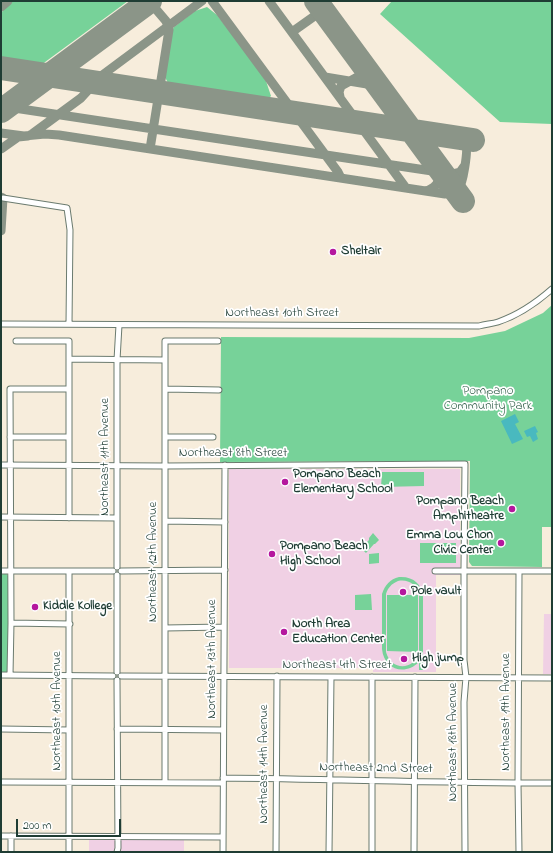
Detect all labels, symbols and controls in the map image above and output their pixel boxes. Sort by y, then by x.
place label: Sheltair [341,244,381,260]
marker: Sheltair [328,247,338,257]
street label: Northeast 10th Street [225,306,339,322]
park label: Pompano Community Park [444,384,532,415]
street label: Northeast 11th Avenue [98,398,114,516]
street label: Northeast 8th Street [179,446,287,462]
place label: Pompano Beach Elementary School [293,467,393,498]
marker: Pompano Beach Elementary School [280,477,290,487]
place label: Pompano Beach Amphitheatre [416,494,504,525]
street label: Northeast 12th Avenue [146,502,162,622]
marker: Pompano Beach Amphitheatre [507,504,517,514]
place label: Emma Lou Chon Civic Center [406,528,493,559]
marker: Emma Lou Chon Civic Center [496,538,506,548]
place label: Pompano Beach High School [280,539,368,570]
marker: Pompano Beach High School [267,549,277,559]
place label: Pole vault [411,584,461,600]
marker: Pole vault [398,587,408,597]
place label: Kiddle Kollege [43,599,112,615]
street label: Northeast 13th Avenue [205,599,221,719]
marker: Kiddle Kollege [30,602,40,612]
place label: North Area Education Center [292,617,384,648]
marker: North Area Education Center [279,627,289,637]
street label: Northeast 10th Avenue [50,651,66,771]
place label: High jump [412,651,464,667]
street label: Northeast 19th Avenue [499,653,515,771]
marker: High jump [399,654,409,664]
street label: Northeast 4th Street [282,658,392,674]
street label: Northeast 18th Avenue [446,683,462,801]
street label: Northeast 14th Avenue [257,704,273,824]
street label: Northeast 2nd Street [319,760,433,778]
scale bar [18,811,123,837]
text: 200 m [23,817,52,835]

